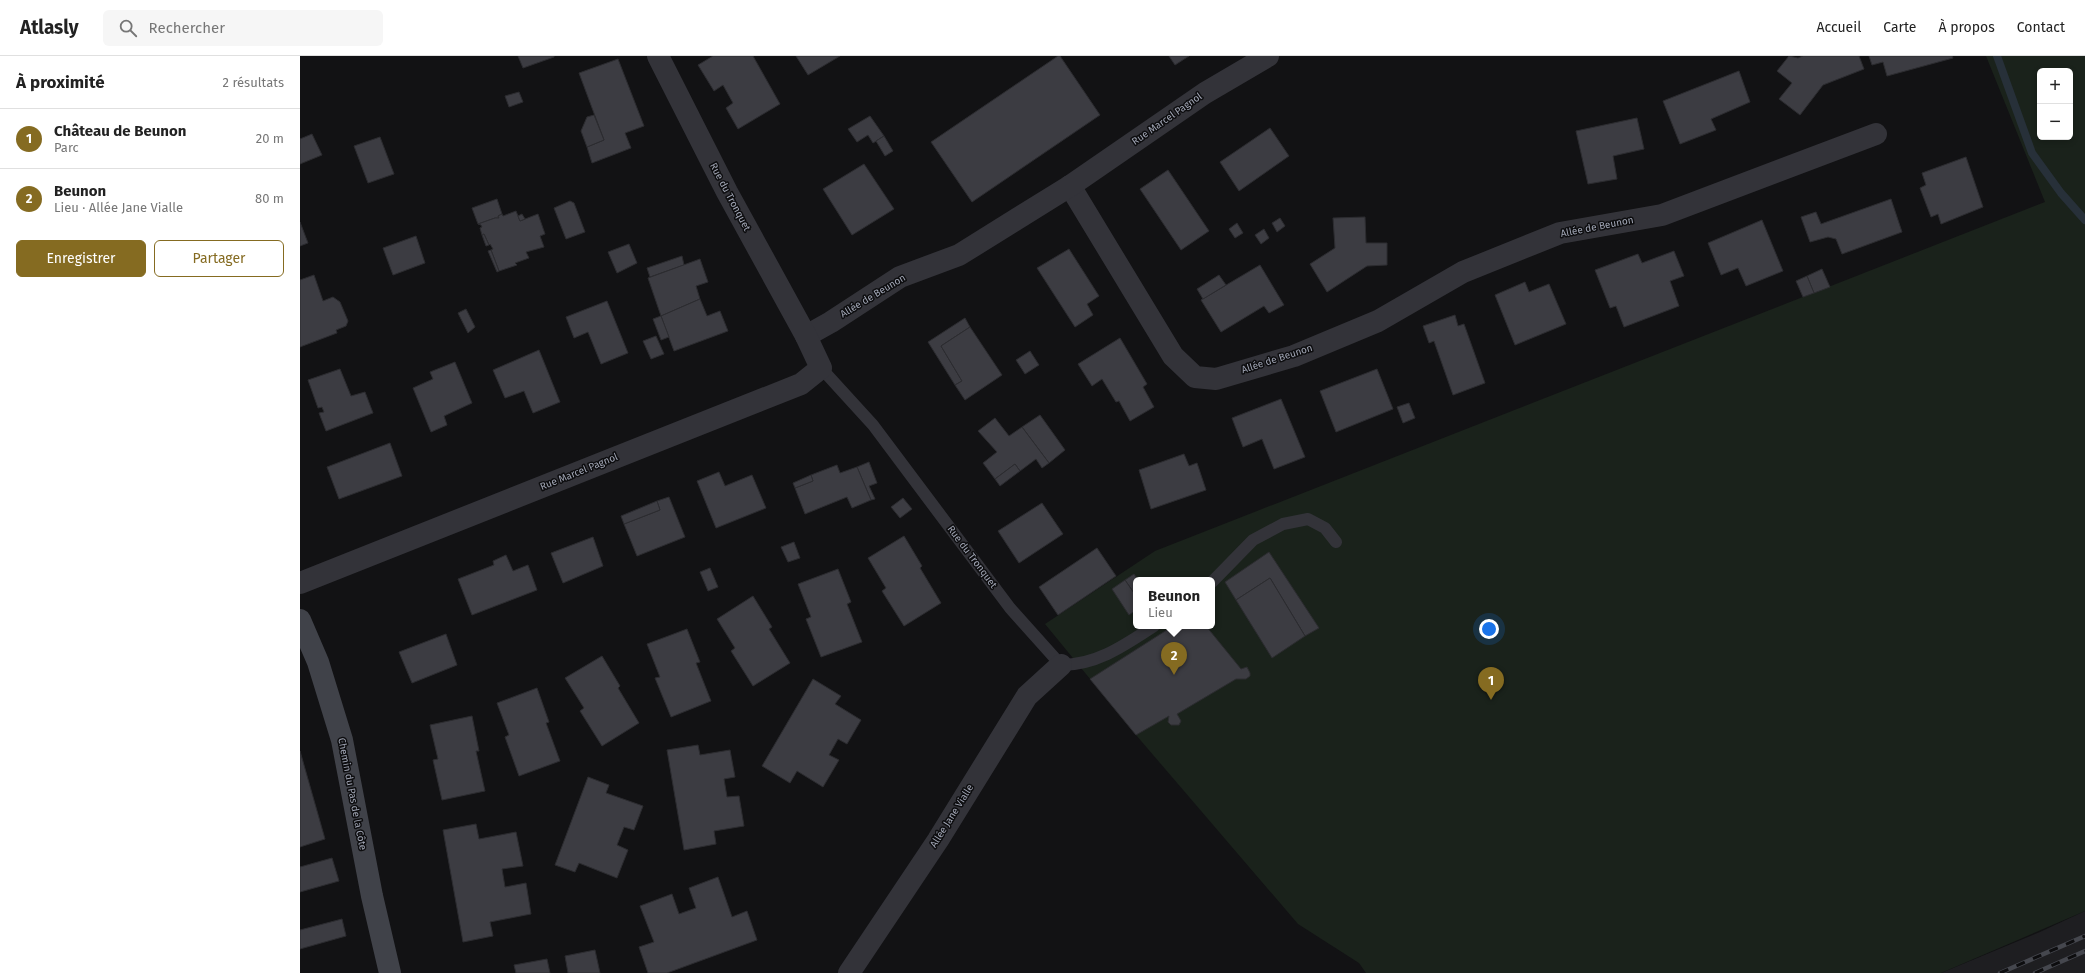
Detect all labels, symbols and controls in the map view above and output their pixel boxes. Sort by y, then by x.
search box [103,10,383,46]
text: Atlasly [20,16,79,39]
icon: search [117,17,139,39]
text: Rechercher [149,19,225,37]
text: Accueil [1816,19,1861,36]
text: Carte [1883,19,1916,36]
text: À propos [1938,19,1995,36]
text: Contact [2017,19,2065,36]
map controls [2037,68,2073,140]
button: + [2037,68,2073,104]
text: À proximité [16,72,105,93]
text: 2 résultats [223,75,284,90]
street label: Rue Marcel Pagnol [1130,90,1204,148]
button: − [2037,104,2073,140]
text: Château de Beunon [54,122,186,140]
text: 1 [26,131,32,146]
text: 20 m [256,131,284,146]
text: Parc [54,140,79,155]
street label: Rue du Tronquet [707,161,753,233]
text: Beunon [54,182,106,200]
text: 2 [26,191,32,206]
text: 80 m [255,191,284,206]
text: Lieu · Allée Jane Vialle [54,200,183,215]
street label: Allée de Beunon [1559,214,1635,240]
button: Enregistrer [16,240,146,277]
button: Partager [154,240,284,277]
street label: Allée de Beunon [838,272,908,320]
street label: Allée de Beunon [1240,342,1314,376]
street label: Rue Marcel Pagnol [538,451,620,493]
street label: Rue du Tronquet [945,523,1000,591]
popup [1133,577,1215,629]
text: Beunon [1148,587,1200,605]
text: Lieu [1148,605,1173,620]
your location [1479,619,1499,639]
pin: 2 [1161,642,1187,675]
pin: 1 [1478,667,1504,700]
street label: Chemin du Pas de la Côte [335,737,369,851]
street label: Allée Jane Vialle [928,782,976,850]

